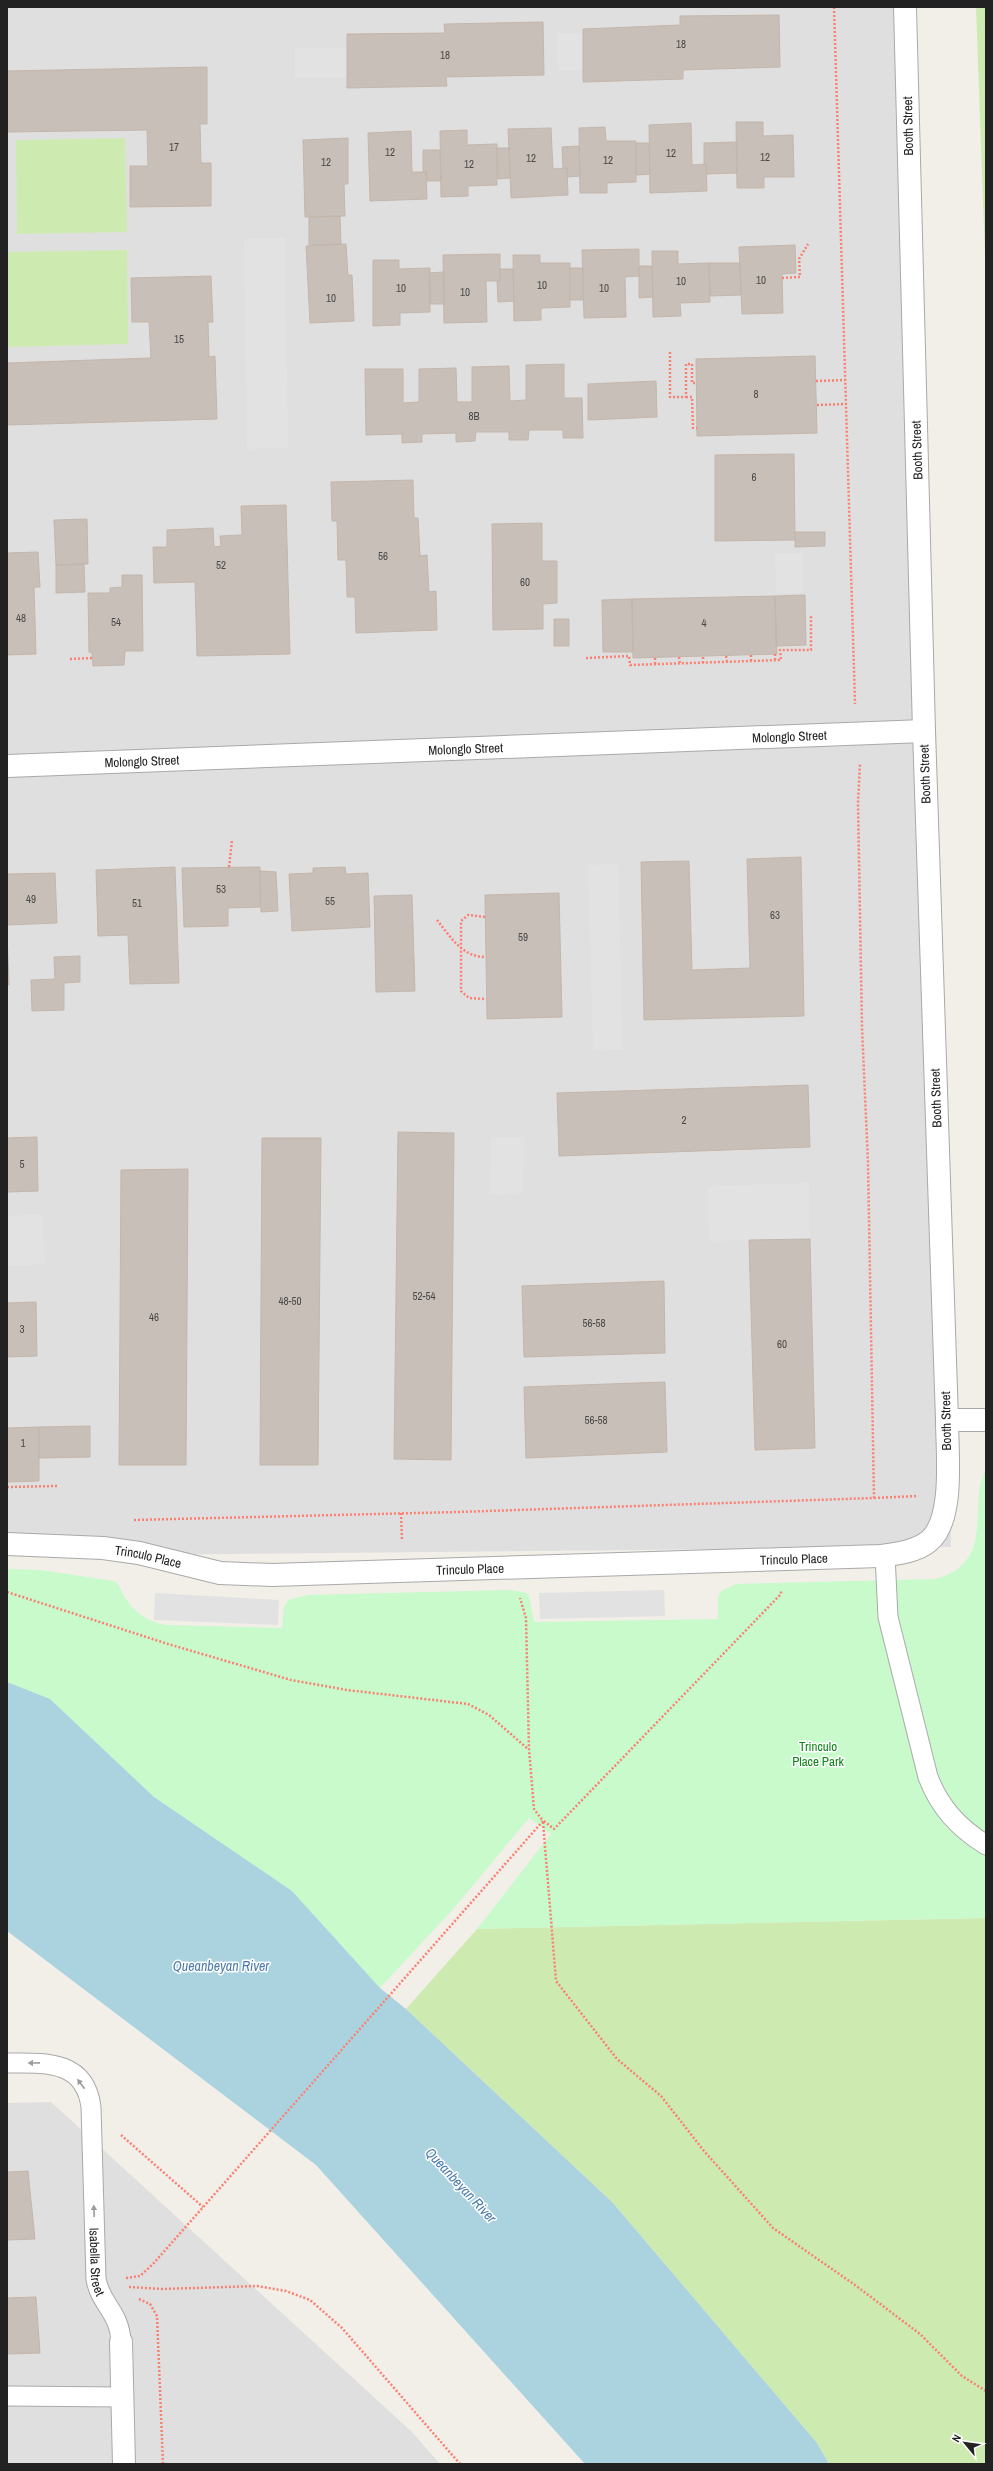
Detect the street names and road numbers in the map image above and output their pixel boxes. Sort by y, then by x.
street label: Booth Street [899,96,917,156]
street label: Booth Street [907,420,927,480]
street label: Molonglo Street [752,726,827,746]
street label: Molonglo Street [428,739,503,758]
street label: Booth Street [915,744,935,804]
street label: Molonglo Street [104,751,180,771]
street label: Booth Street [926,1068,946,1128]
street label: Booth Street [937,1391,955,1451]
street label: Trinculo Place [114,1541,183,1572]
street label: Trinculo Place [760,1549,828,1568]
street label: Trinculo Place [436,1559,504,1578]
street label: Isabella Street [86,2227,109,2299]

